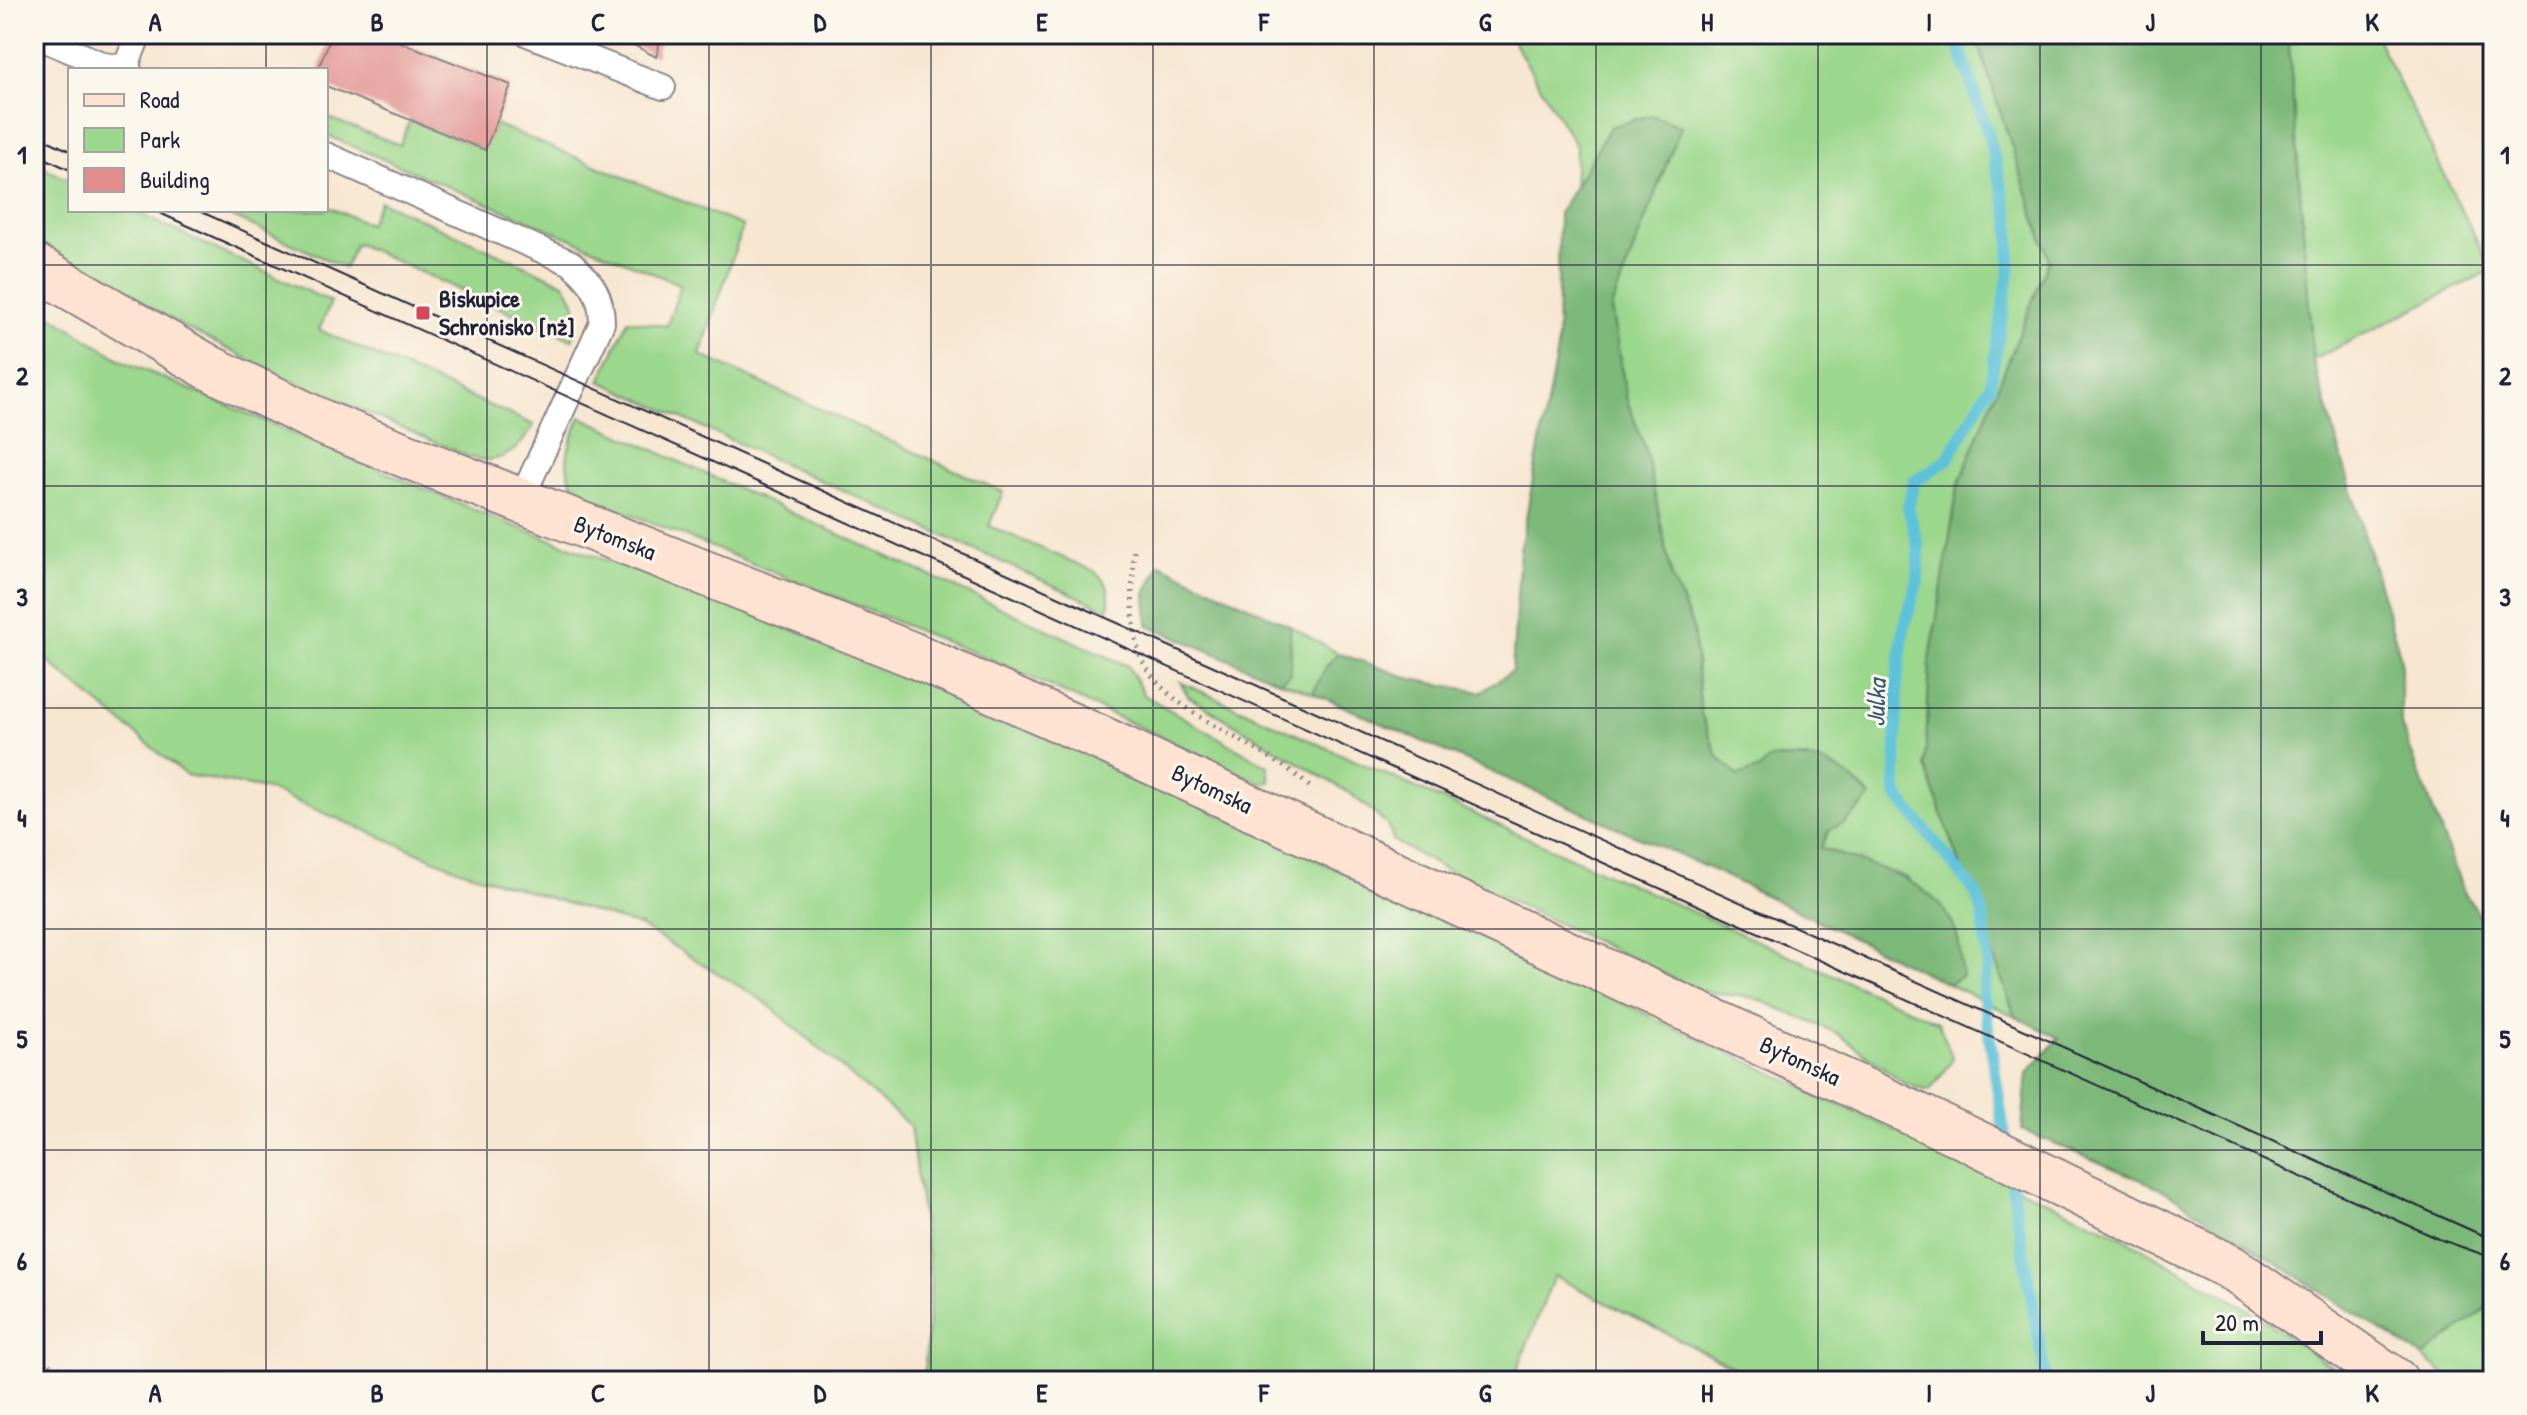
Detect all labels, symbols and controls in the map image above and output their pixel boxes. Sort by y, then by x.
text: A [149,4,162,39]
text: B [370,4,384,39]
text: C [591,4,605,39]
text: D [814,4,827,39]
text: E [1036,4,1048,39]
text: F [1258,4,1270,39]
text: G [1479,4,1492,39]
text: H [1701,4,1713,39]
text: I [1926,4,1932,39]
text: J [2145,4,2155,39]
text: K [2365,4,2379,39]
legend [68,68,328,212]
text: Road [140,83,179,115]
text: Park [140,123,180,155]
text: 1 [17,137,27,172]
text: 1 [2500,137,2510,172]
text: Building [140,163,210,195]
place label: Biskupice Schronisko [nż] [439,282,574,342]
marker: Biskupice Schronisko [nż] [414,304,432,322]
text: 2 [16,358,29,393]
text: 2 [2499,358,2512,393]
street label: Bytomska [570,507,661,567]
text: 3 [16,579,28,614]
text: 3 [2499,579,2511,614]
water label: Julka [1857,676,1894,728]
street label: Bytomska [1167,756,1258,821]
text: 4 [17,800,27,835]
text: 4 [2500,800,2510,835]
text: 5 [17,1021,28,1056]
text: 5 [2500,1021,2511,1056]
street label: Bytomska [1755,1028,1846,1093]
text: 6 [17,1243,28,1278]
text: 6 [2500,1243,2511,1278]
scale bar [2203,1295,2321,1345]
text: 20 m [2215,1306,2259,1338]
text: A [149,1375,162,1410]
text: B [370,1375,384,1410]
text: C [591,1375,605,1410]
text: D [814,1375,827,1410]
text: E [1036,1375,1048,1410]
text: F [1258,1375,1270,1410]
text: G [1479,1375,1492,1410]
text: H [1701,1375,1713,1410]
text: I [1926,1375,1932,1410]
text: J [2145,1375,2155,1410]
text: K [2365,1375,2379,1410]

